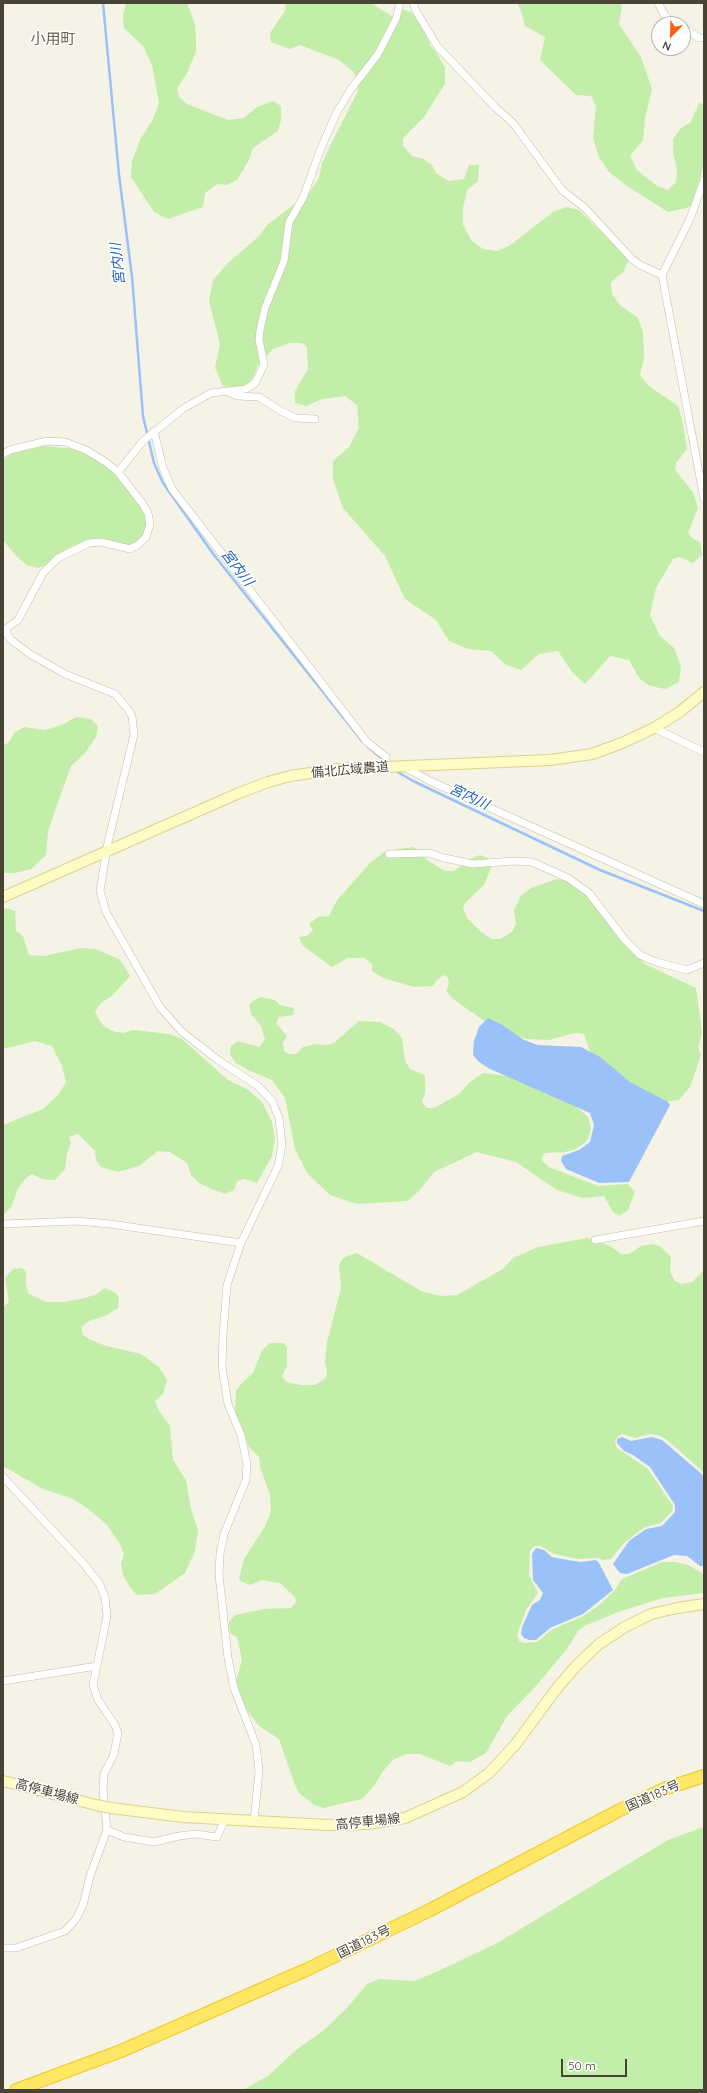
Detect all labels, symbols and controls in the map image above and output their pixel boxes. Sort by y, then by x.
north arrow [651,16,691,56]
district label: 小用町 [31,30,75,48]
text: N [660,38,673,54]
water label: 宮内川 [107,242,129,286]
water label: 宮内川 [217,546,257,590]
street label: 備北広域農道 [310,759,390,781]
water label: 宮内川 [446,781,492,813]
street label: 高停車場線 [14,1776,80,1808]
street label: 国道183号 [623,1777,683,1815]
street label: 高停車場線 [335,1811,401,1833]
street label: 国道183号 [335,1922,393,1962]
scale bar [563,2051,629,2077]
text: 50 m [568,2058,596,2073]

